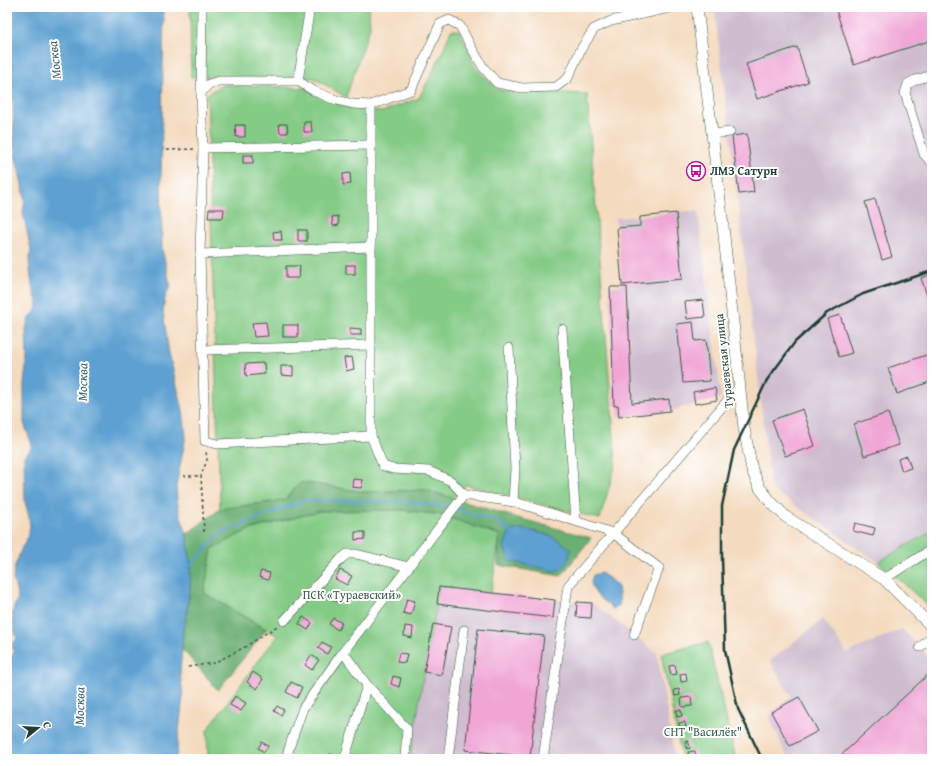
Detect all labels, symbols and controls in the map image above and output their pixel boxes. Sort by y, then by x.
water label: Москва [43,40,66,80]
bus stop icon: ЛМЗ Сатурн [685,160,707,182]
place label: ЛМЗ Сатурн [710,162,778,179]
street label: Тураевская улица [710,313,737,409]
water label: Москва [73,363,92,401]
park label: ПСК «Тураевский» [303,586,401,603]
water label: Москва [70,687,89,725]
north arrow [18,708,58,748]
text: С [39,719,56,730]
park label: СНТ "Василёк" [664,723,742,740]

